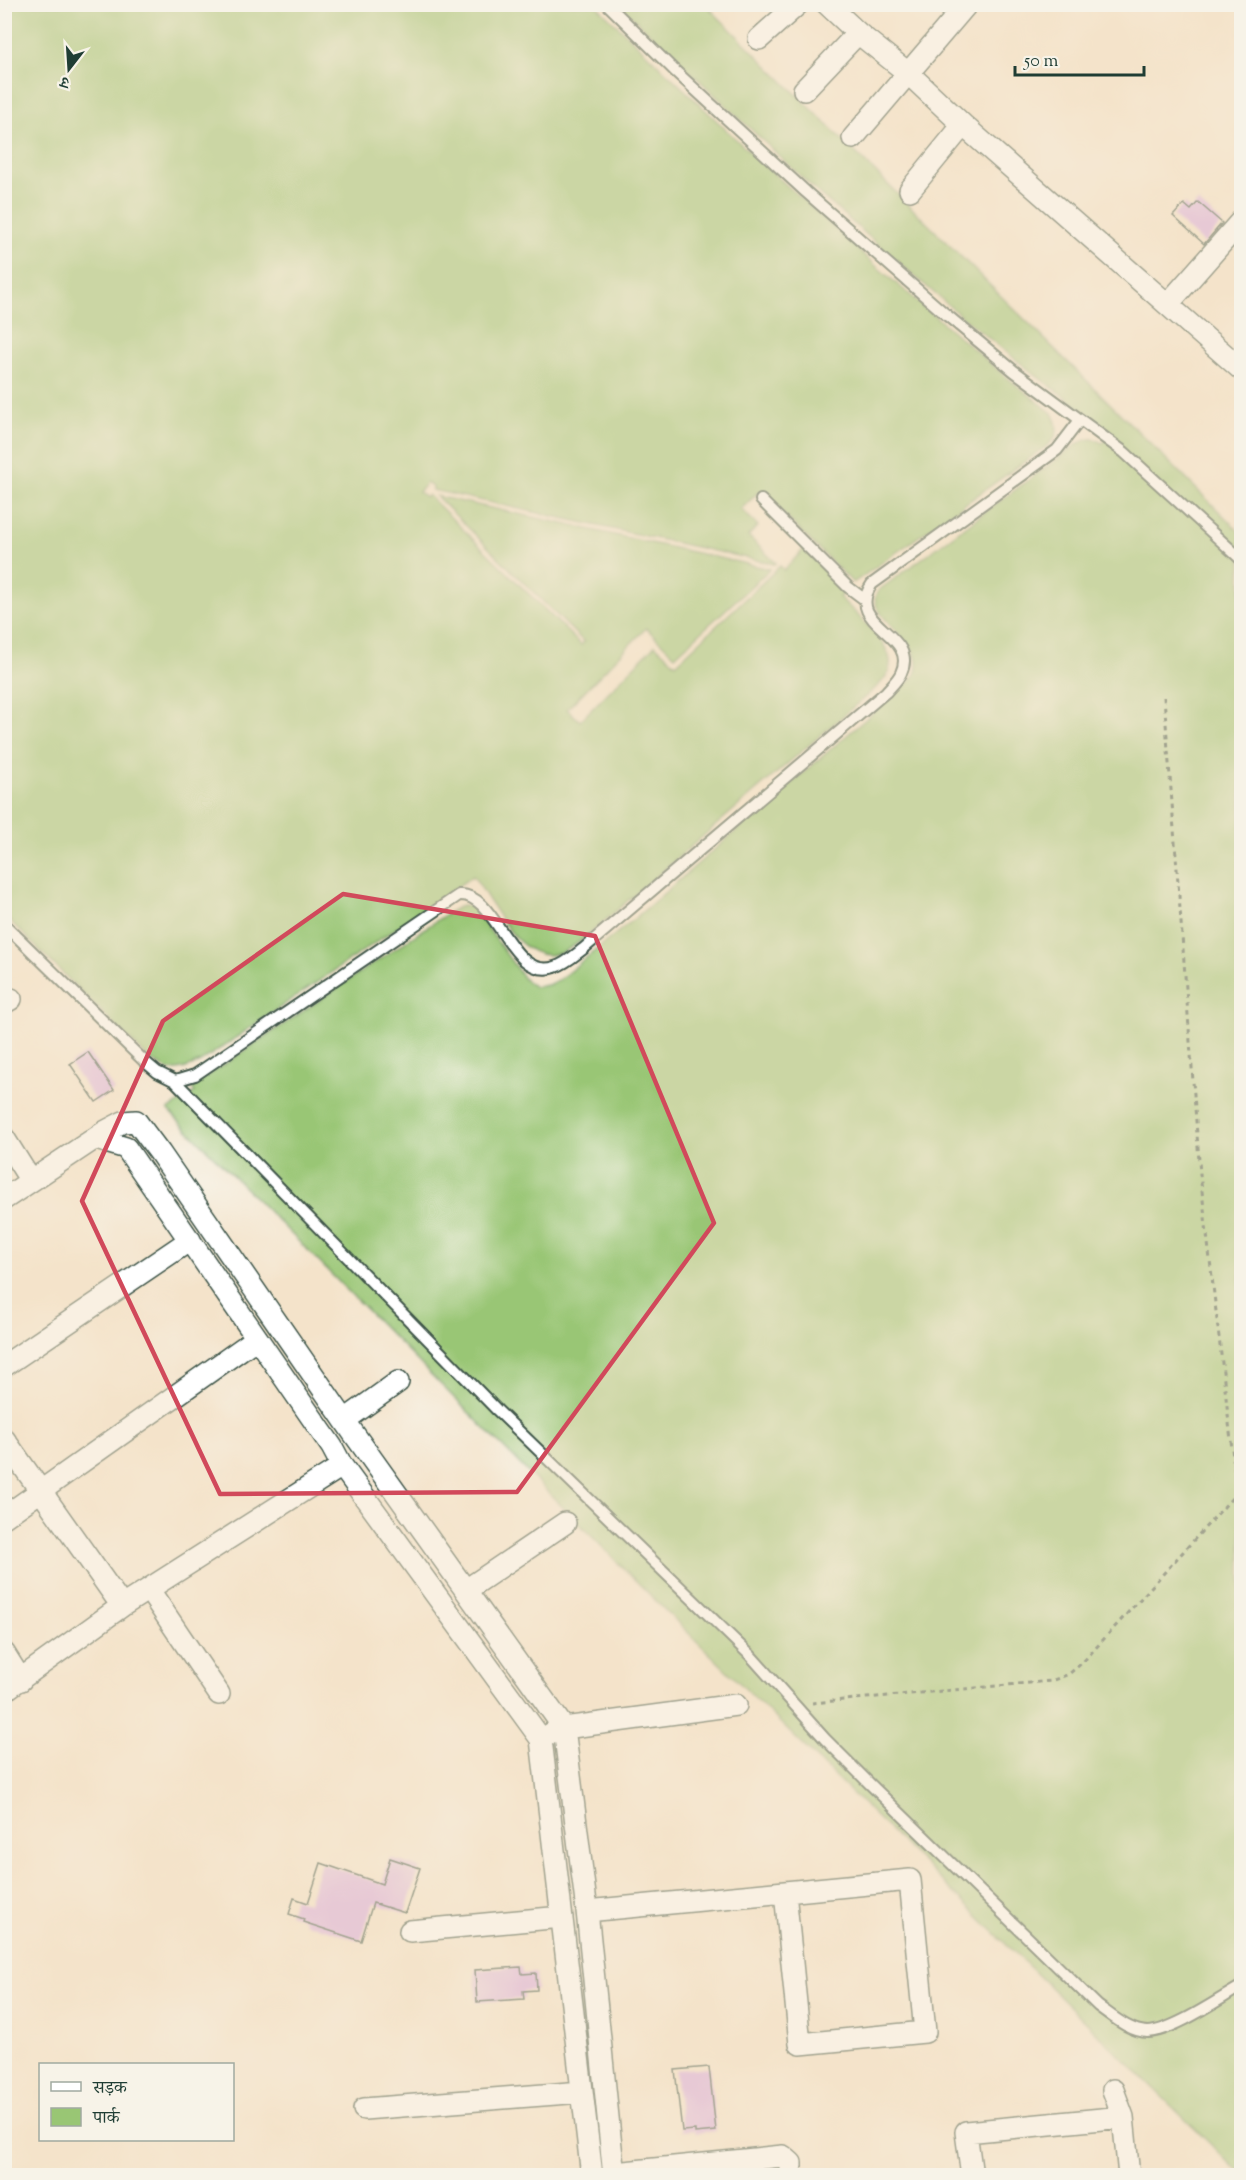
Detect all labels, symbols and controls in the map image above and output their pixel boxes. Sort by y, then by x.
north arrow [39,39,99,99]
scale bar [1015,39,1144,77]
text: 50 m [1023,49,1059,75]
text: उ [56,68,74,93]
legend [39,2063,234,2141]
text: सड़क [92,2076,128,2102]
text: पार्क [92,2106,121,2132]

